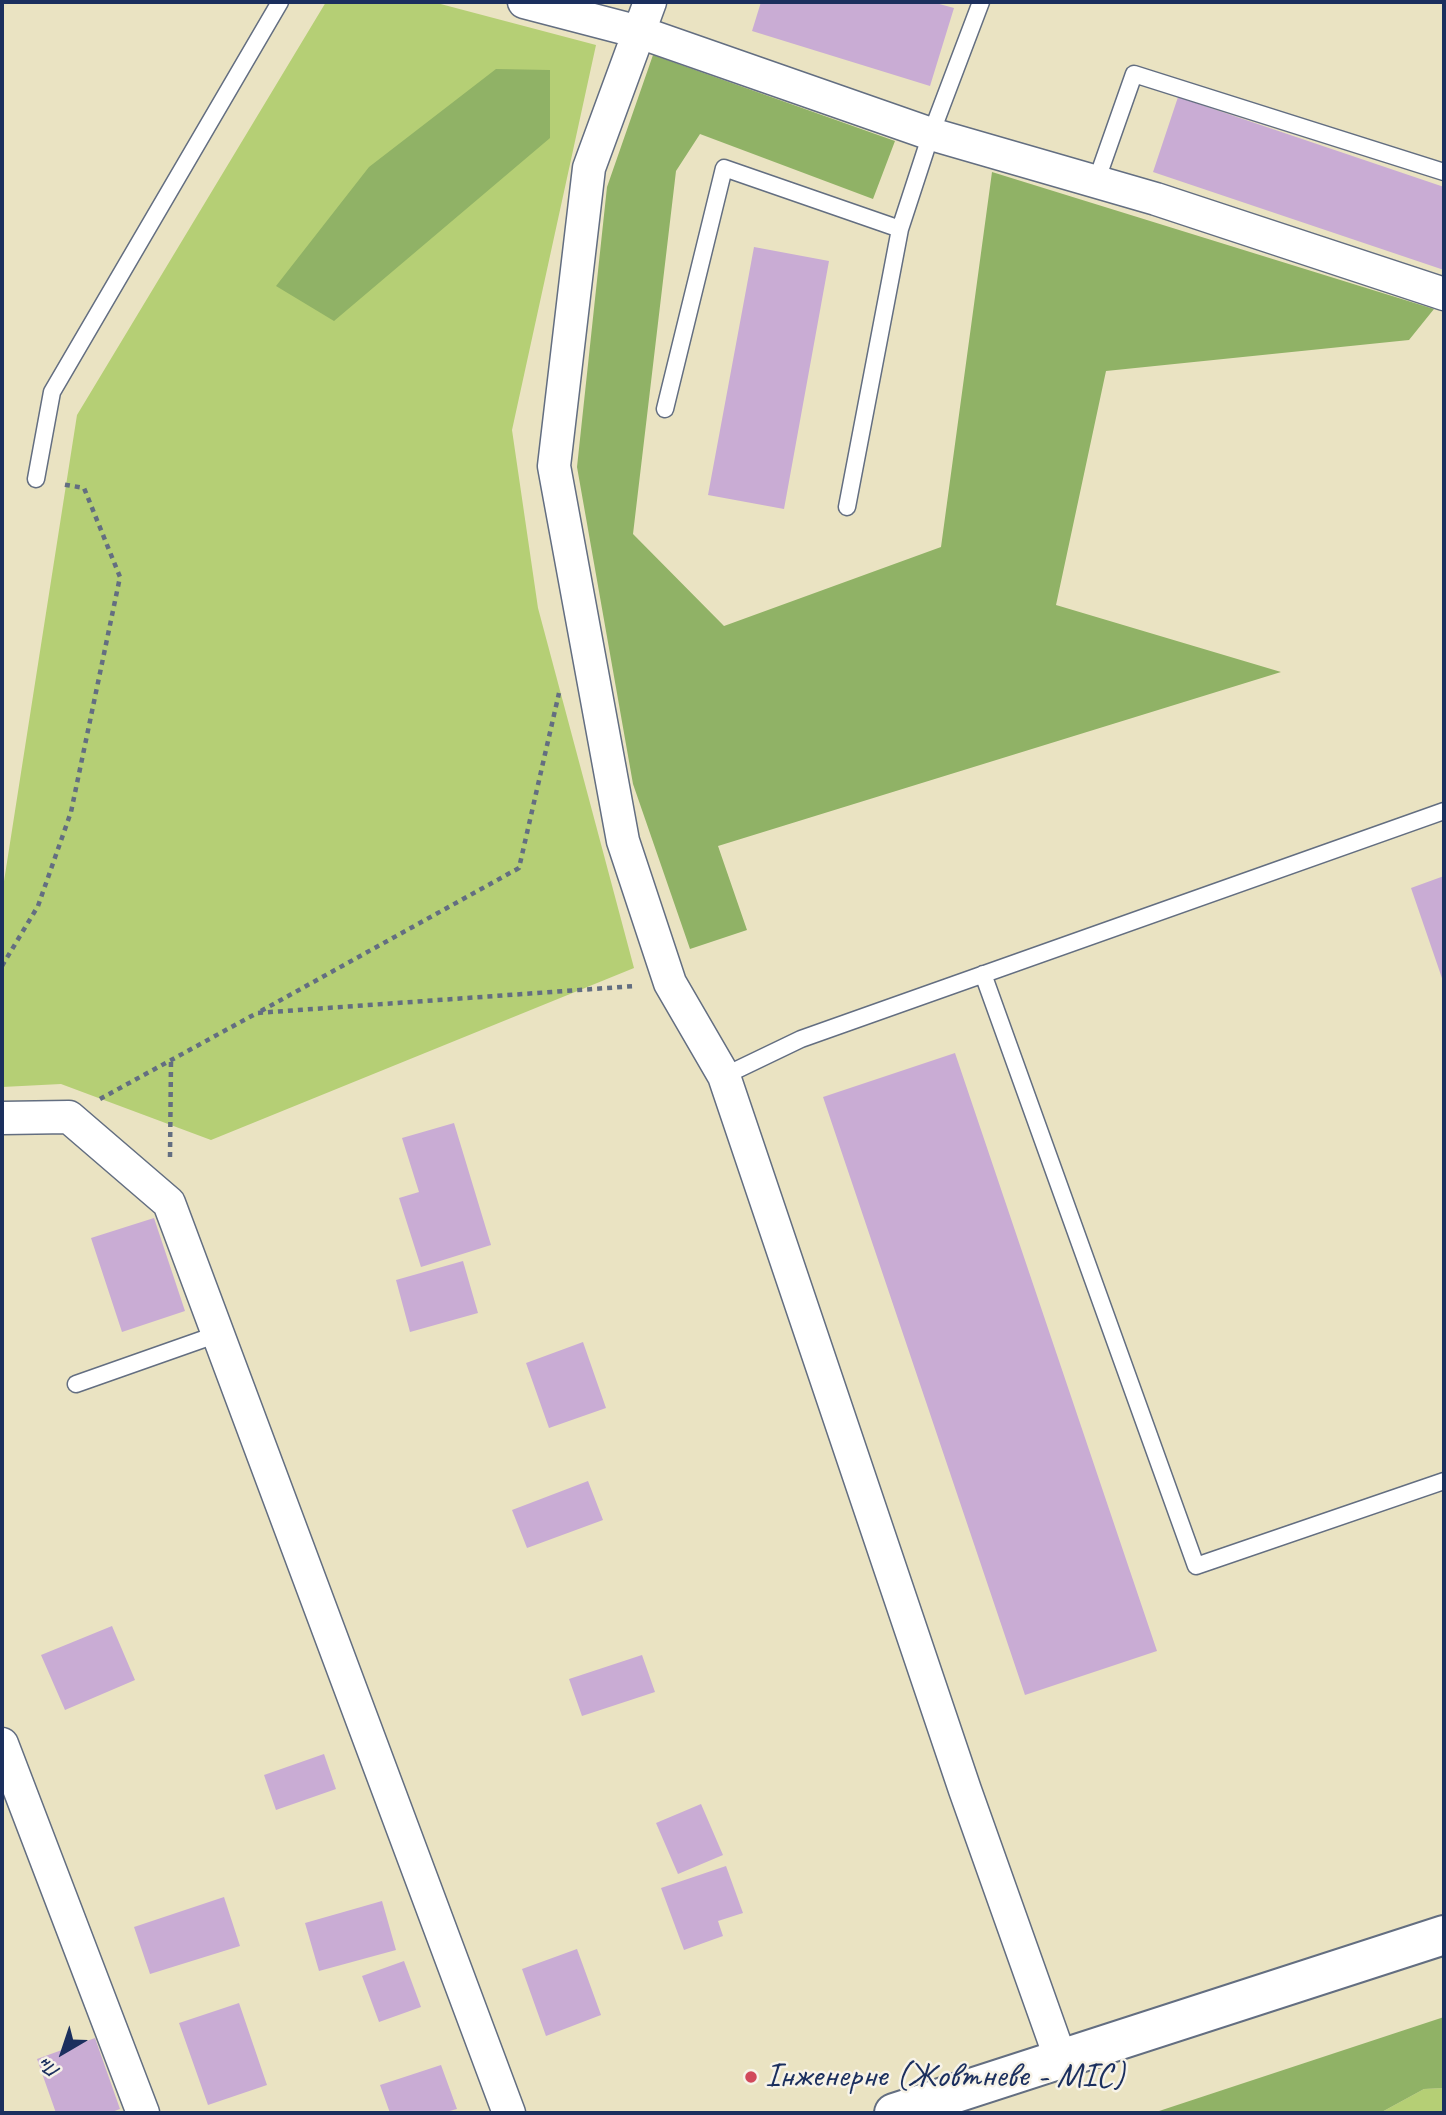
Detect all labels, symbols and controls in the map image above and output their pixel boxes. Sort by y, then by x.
north arrow [28,2017,98,2087]
text: Пн [35,2053,65,2084]
place label: Інженерне (Жовтневе - МІС) [765,2056,1124,2098]
marker: Інженерне (Жовтневе - МІС) [743,2069,759,2085]

